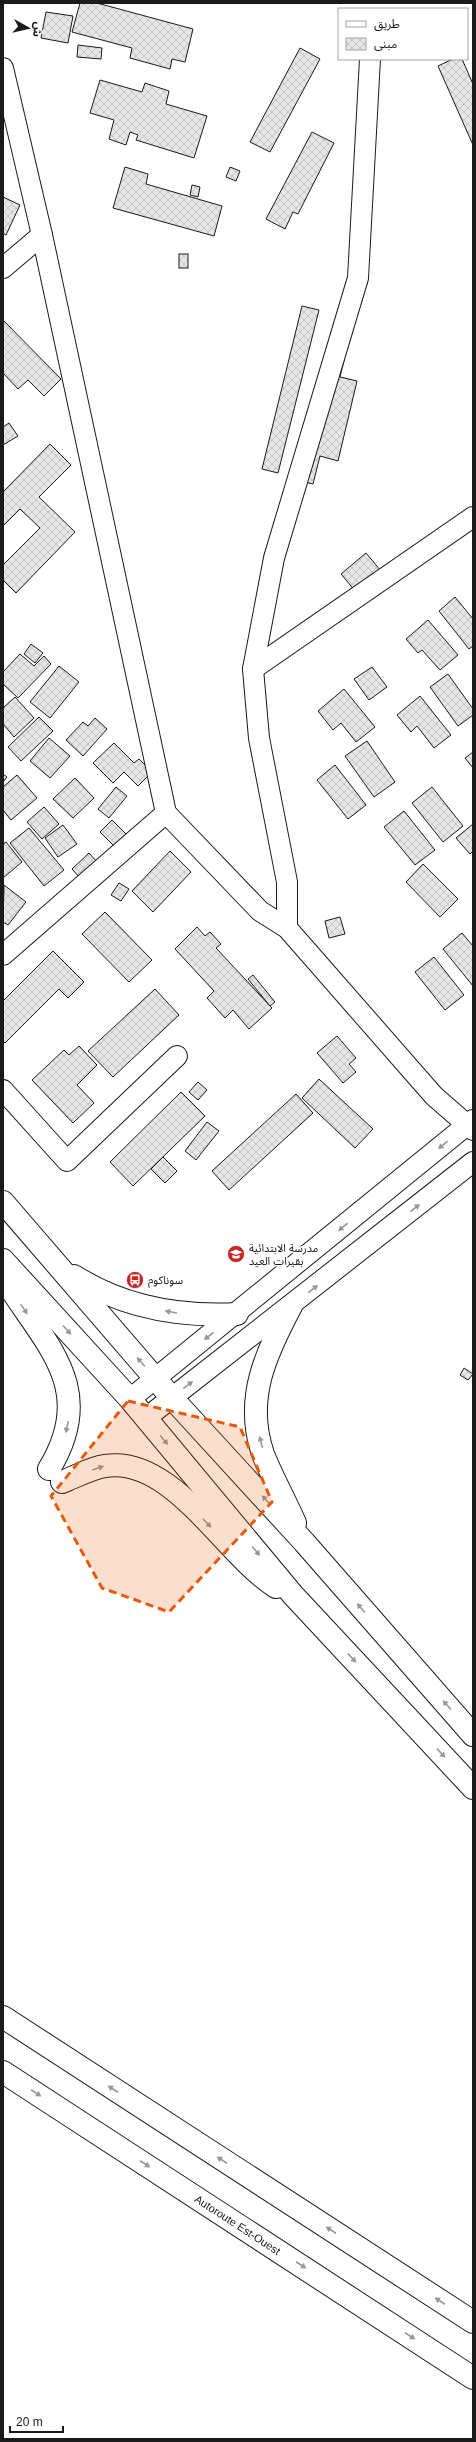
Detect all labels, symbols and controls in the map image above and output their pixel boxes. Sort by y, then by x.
north arrow [8,8,48,48]
legend [338,8,468,60]
text: طريق [374,17,400,32]
text: ش [30,21,45,38]
text: مبنى [374,37,397,51]
one-way arrow [437,1140,448,1149]
one-way arrow [409,1204,420,1212]
one-way arrow [337,1223,348,1232]
place label: مدرسة الابتدائية بقيرات العيد [249,1242,319,1268]
school or university icon: مدرسة الابتدائية بقيرات العيد [226,1244,246,1264]
bus stop icon: سوناكوم [125,1270,145,1290]
place label: سوناكوم [148,1274,183,1288]
one-way arrow [307,1284,318,1293]
one-way arrow [20,1304,28,1314]
one-way arrow [165,1309,177,1315]
one-way arrow [62,1325,72,1335]
one-way arrow [204,1332,215,1340]
one-way arrow [137,1356,146,1367]
one-way arrow [182,1381,193,1389]
one-way arrow [64,1421,70,1433]
one-way arrow [160,1435,169,1445]
one-way arrow [257,1436,263,1449]
one-way arrow [93,1465,105,1471]
one-way arrow [261,1495,270,1505]
one-way arrow [202,1518,212,1528]
one-way arrow [252,1545,261,1556]
one-way arrow [357,1602,366,1613]
one-way arrow [347,1653,357,1663]
one-way arrow [443,1701,452,1710]
one-way arrow [436,1748,445,1759]
one-way arrow [108,2085,118,2093]
one-way arrow [31,2089,41,2097]
one-way arrow [216,2156,228,2163]
one-way arrow [140,2160,150,2168]
street label: Autoroute Est-Ouest [193,2193,283,2257]
one-way arrow [325,2227,337,2234]
one-way arrow [295,2261,306,2269]
one-way arrow [435,2297,445,2305]
one-way arrow [404,2332,415,2340]
scale bar [10,2408,63,2434]
text: 20 m [16,2415,43,2429]

